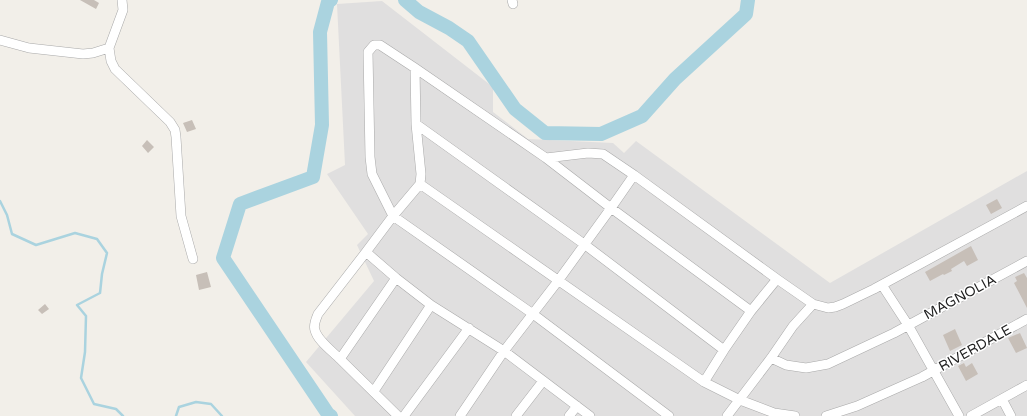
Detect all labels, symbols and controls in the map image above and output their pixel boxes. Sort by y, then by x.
street label: MAGNOLIA [921,271,999,323]
street label: RIVERDALE [936,321,1014,375]

